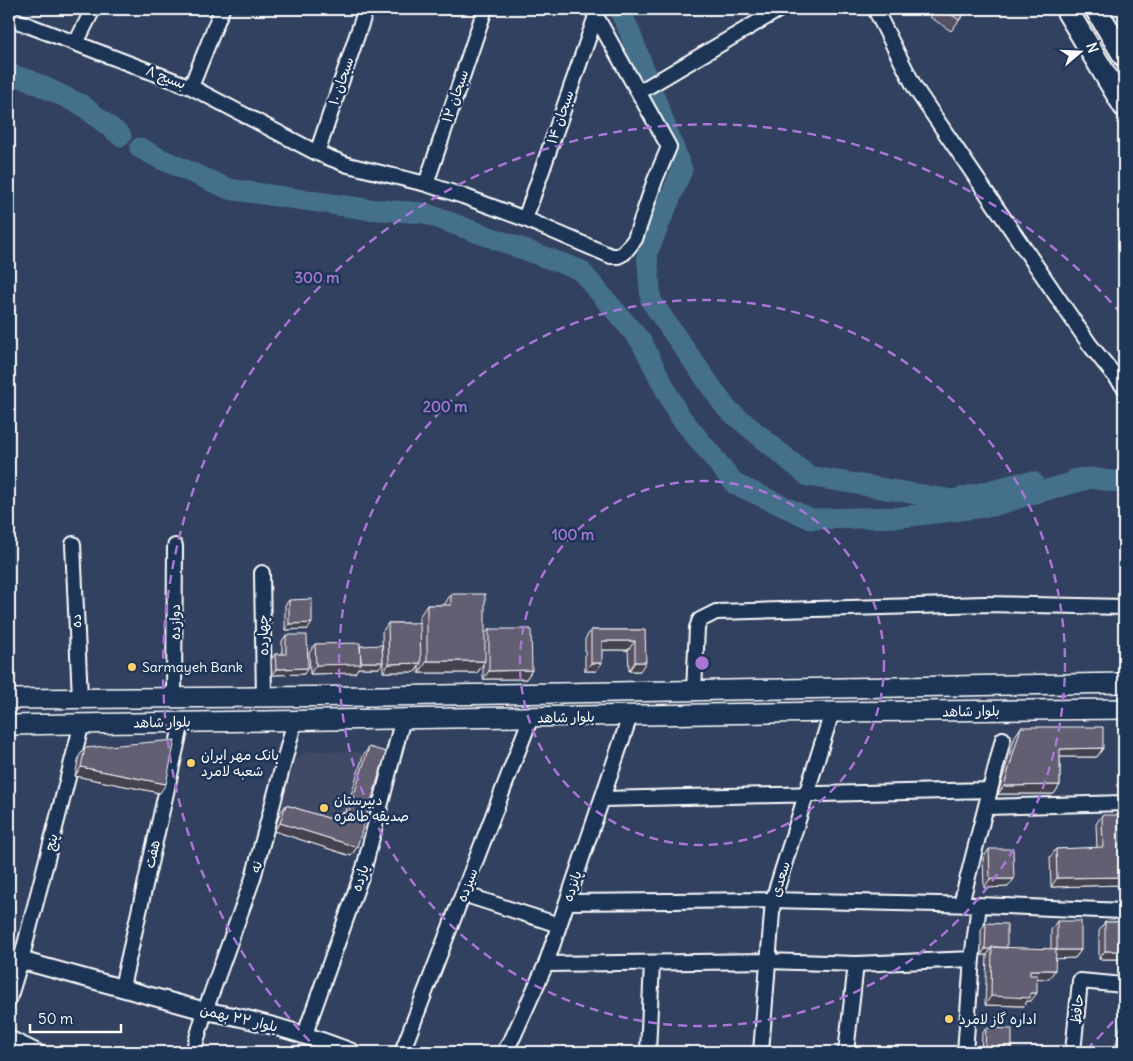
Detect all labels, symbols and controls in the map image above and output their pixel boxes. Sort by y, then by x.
north arrow [1056,28,1106,78]
text: N [1082,40,1102,55]
street label: سبحان ۱۰ [324,54,358,108]
street label: بسیج ۸ [143,61,189,94]
street label: سبحان ۱۲ [438,67,472,125]
street label: سبحان ۱۴ [542,88,578,146]
text: 300 m [295,268,340,287]
text: 200 m [423,397,467,416]
text: 100 m [552,525,594,544]
street label: دوازده [166,604,184,640]
street label: ده [67,614,85,628]
street label: چهارده [254,614,273,656]
centre of rings [693,654,711,672]
place label: Sarmayeh Bank [142,658,243,676]
marker: Sarmayeh Bank [126,661,138,673]
street label: بلوار شاهد [942,701,1000,721]
street label: بلوار شاهد [537,707,595,727]
street label: بلوار شاهد [133,712,191,732]
place label: بانک مهر ایران شعبه لامرد [201,746,279,780]
marker: بانک مهر ایران شعبه لامرد [185,757,197,769]
place label: دبیرستان صدیقه طاهره [334,791,409,825]
marker: دبیرستان صدیقه طاهره [318,802,330,814]
street label: پنج [40,832,63,853]
street label: هفت [140,838,164,870]
street label: نه [246,859,266,875]
street label: سعدی [766,859,794,899]
street label: یازده [347,862,373,894]
street label: سیزده [452,866,482,904]
street label: پانزده [558,868,587,904]
street label: حافظ [1066,993,1088,1025]
street label: بلوار ۲۲ بهمن [198,1000,280,1036]
scale bar [30,1001,121,1033]
text: 50 m [38,1009,73,1028]
place label: اداره گاز لامرد [959,1010,1036,1028]
marker: اداره گاز لامرد [943,1013,955,1025]

